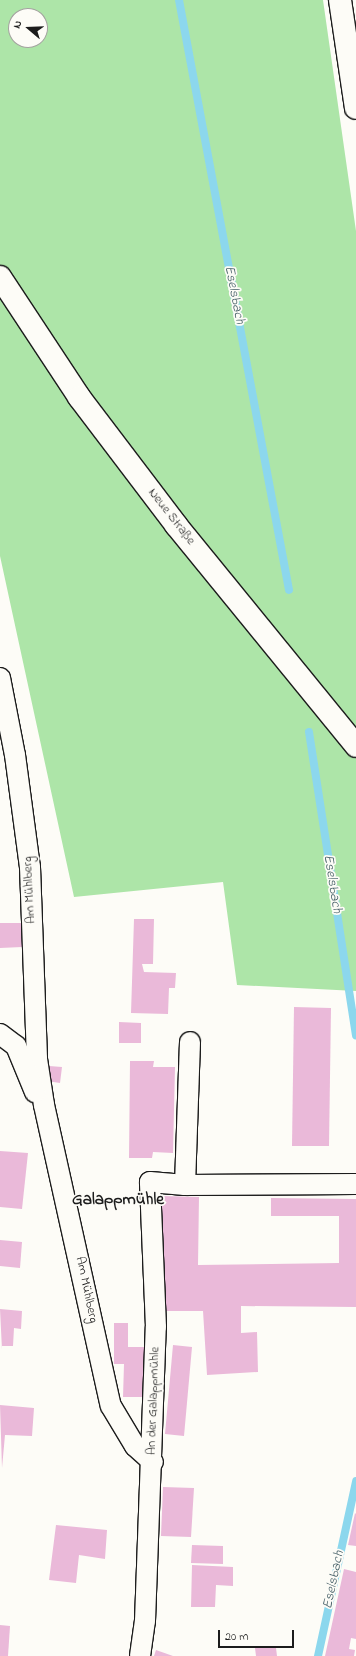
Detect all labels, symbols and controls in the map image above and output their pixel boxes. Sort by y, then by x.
north arrow [8,8,48,48]
text: N [9,18,26,31]
water label: Eselsbach [220,264,248,326]
street label: Neue Straße [144,486,198,548]
water label: Eselsbach [319,853,345,915]
street label: Am Mühlberg [20,856,40,924]
district label: Galappmühle [72,1190,164,1210]
street label: Am Mühlberg [71,1255,101,1325]
street label: An der Galappmühle [144,1347,164,1455]
water label: Eselsbach [320,1549,348,1611]
scale bar [220,1622,296,1648]
text: 20 m [225,1628,248,1646]

